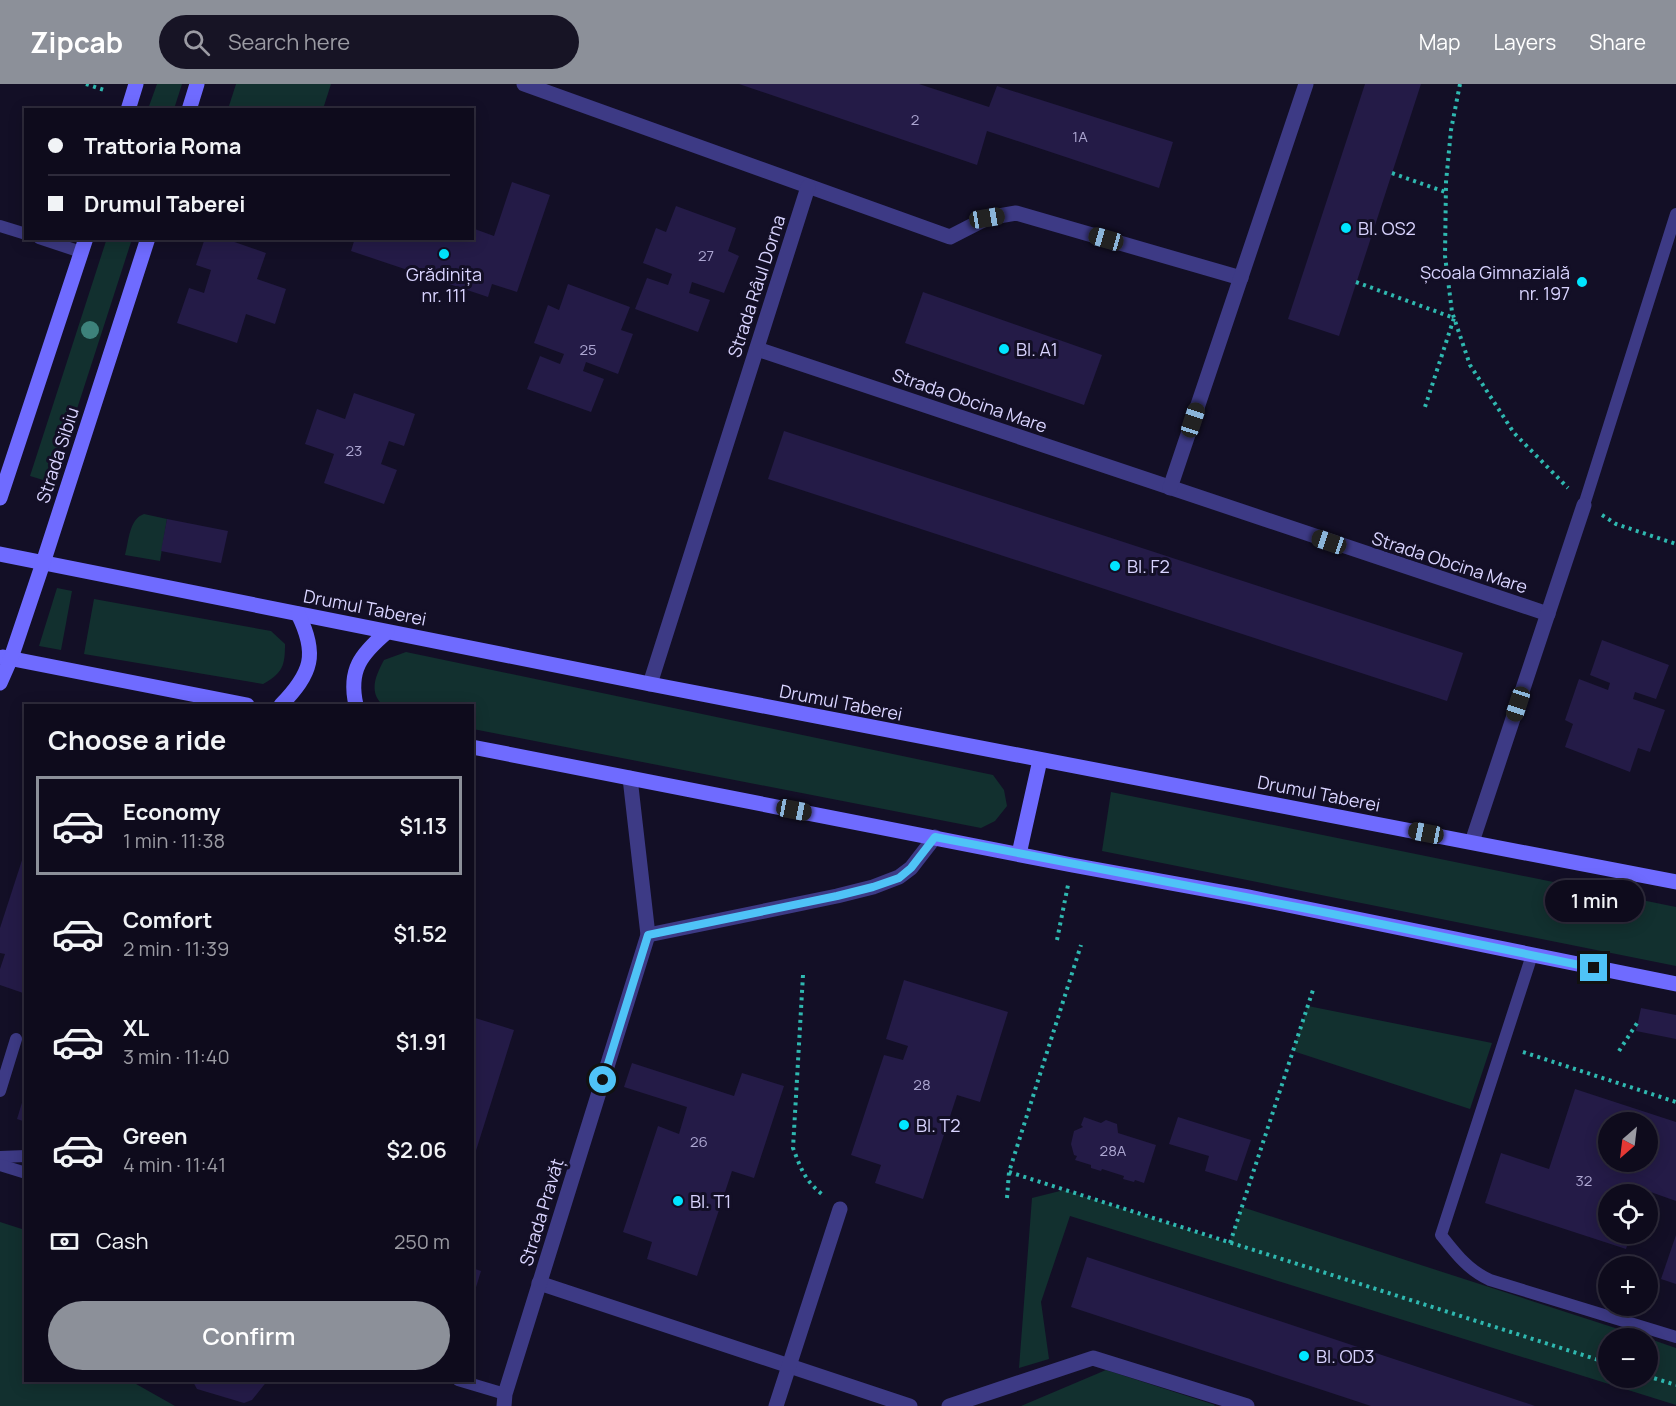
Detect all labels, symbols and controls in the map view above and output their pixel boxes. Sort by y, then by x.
search box [159,15,579,69]
text: Zipcab [30,23,123,61]
icon: search [180,26,213,59]
text: Search here [228,27,350,57]
text: Map [1419,28,1460,56]
text: Layers [1493,28,1556,56]
text: Share [1589,28,1646,56]
house number: 2 [911,109,919,130]
house number: 1A [1072,126,1088,147]
text: Trattoria Roma [84,131,241,161]
text: Drumul Taberei [84,189,245,219]
car [968,206,1006,230]
street label: Strada Râul Dorna [722,212,790,360]
place label: Bl. OS2 [1358,216,1416,240]
marker: Bl. OS2 [1339,221,1353,235]
car [1086,225,1126,253]
house number: 27 [698,245,714,266]
marker: Grădinița nr. 111 [437,247,451,261]
place label: Școala Gimnazială nr. 197 [1420,260,1570,305]
place label: Grădinița nr. 111 [406,262,482,307]
marker: Școala Gimnazială nr. 197 [1575,275,1589,289]
place label: Bl. A1 [1016,337,1058,361]
house number: 25 [579,339,597,360]
marker: Bl. A1 [997,342,1011,356]
street label: Strada Obcina Mare [889,362,1051,438]
car [1179,400,1207,440]
street label: Strada Sibiu [30,404,84,506]
house number: 23 [346,440,362,461]
street label: Strada Obcina Mare [1369,525,1531,599]
car [1309,528,1349,556]
place label: Bl. F2 [1127,554,1170,578]
marker: Bl. F2 [1108,559,1122,573]
street label: Drumul Taberei [301,583,429,631]
street label: Drumul Taberei [777,678,905,726]
car [1504,684,1532,724]
text: Choose a ride [48,721,226,758]
street label: Drumul Taberei [1255,769,1383,817]
text: Economy [123,797,221,827]
car [775,798,813,822]
icon: car [51,799,105,853]
text: $1.13 [400,811,447,841]
car [1407,821,1445,845]
text: 1 min · 11:38 [123,827,225,854]
callout: 1 min [1544,881,1644,923]
text: 1 min [1571,887,1618,914]
text: Comfort [123,905,212,935]
icon: car [51,907,105,961]
text: $1.52 [394,919,447,949]
text: 2 min · 11:39 [123,935,230,962]
route end [1580,954,1607,981]
text: XL [123,1013,149,1043]
icon: car [51,1015,105,1069]
text: $1.91 [396,1027,447,1057]
text: 3 min · 11:40 [123,1043,230,1070]
route start [589,1066,616,1093]
house number: 28 [913,1074,931,1095]
north arrow [1598,1112,1658,1172]
map controls [1598,1112,1658,1388]
place label: Bl. T2 [916,1113,960,1137]
marker: Bl. T2 [897,1118,911,1132]
text: Green [123,1121,188,1151]
icon: car [51,1123,105,1177]
house number: 26 [690,1131,708,1152]
text: $2.06 [386,1135,447,1165]
house number: 28A [1100,1140,1127,1161]
text: 4 min · 11:41 [123,1151,226,1178]
street label: Strada Pravăț [513,1155,569,1269]
house number: 32 [1576,1170,1592,1191]
button: locate [1598,1184,1658,1244]
place label: Bl. T1 [690,1189,731,1213]
marker: Bl. T1 [671,1194,685,1208]
icon: cash [48,1225,81,1258]
text: Cash [96,1226,149,1256]
text: 250 m [394,1228,450,1255]
button: + [1598,1256,1658,1316]
button: Confirm [48,1301,450,1370]
button: − [1598,1328,1658,1388]
place label: Bl. OD3 [1316,1344,1374,1368]
marker: Bl. OD3 [1297,1349,1311,1363]

